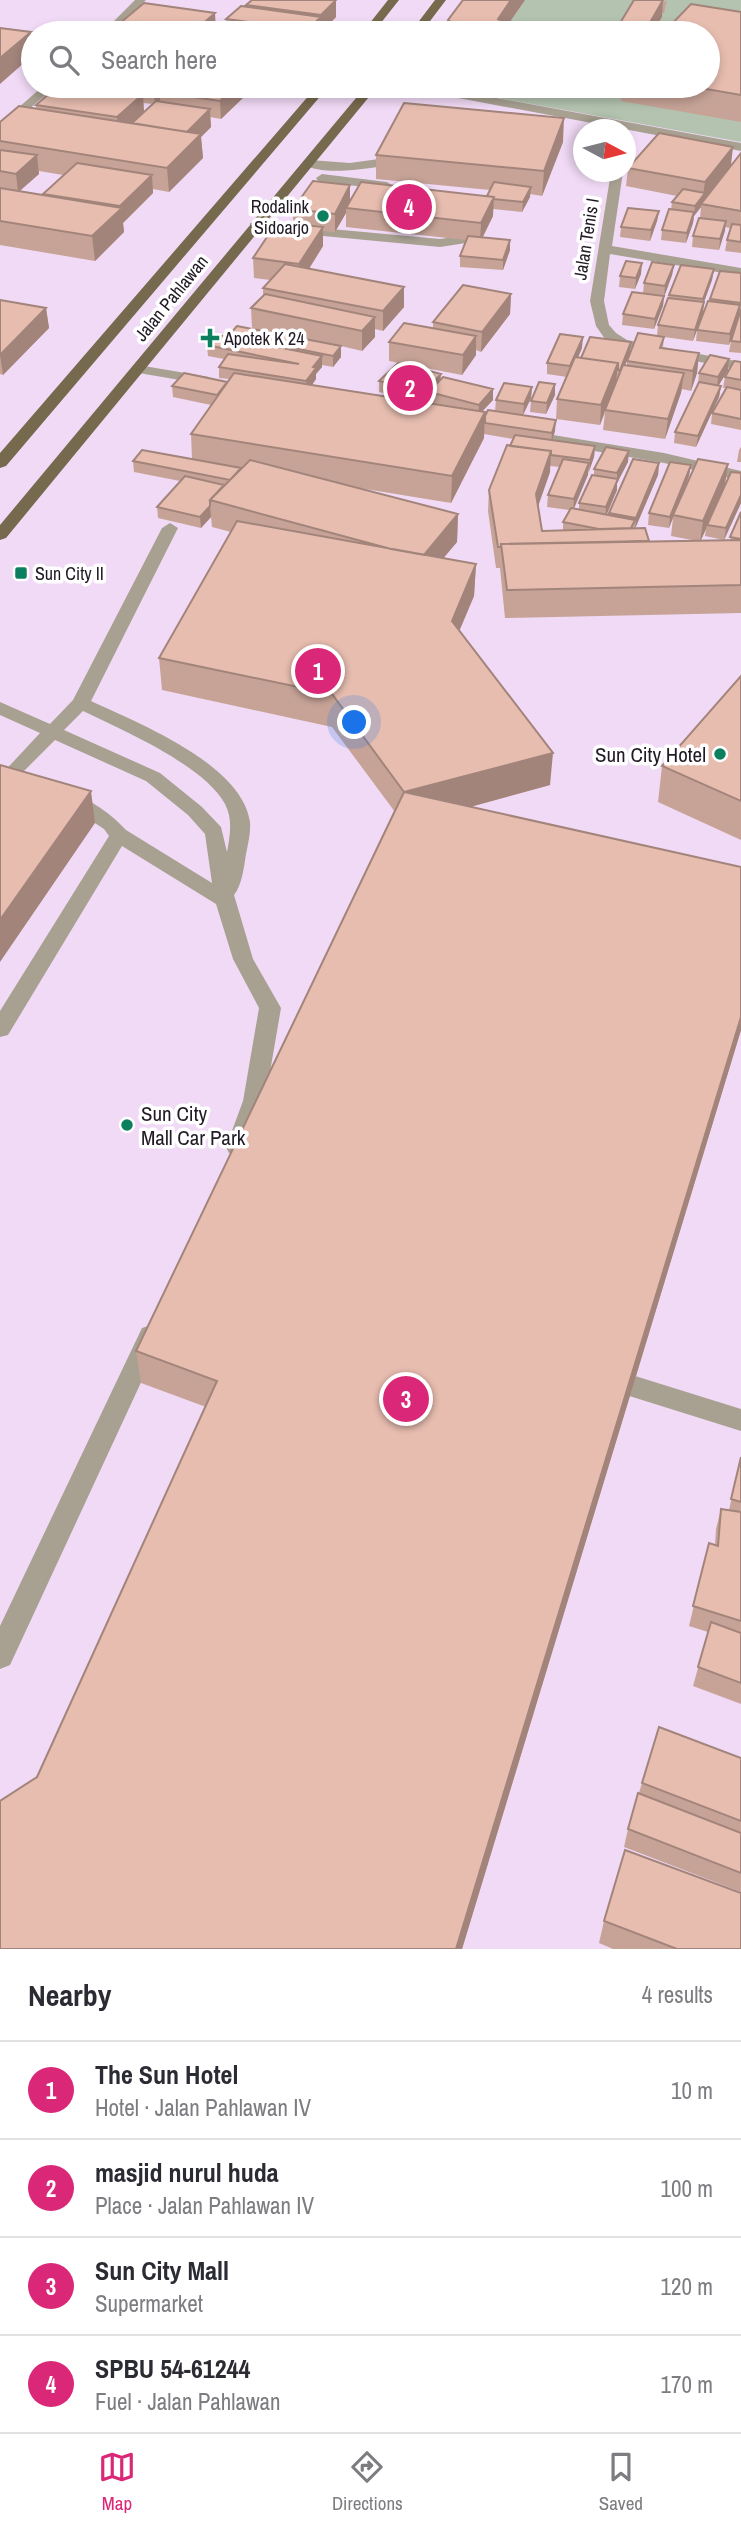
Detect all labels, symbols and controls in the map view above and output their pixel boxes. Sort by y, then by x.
search box [21,21,720,98]
icon: search [45,41,83,79]
text: Search here [101,42,217,77]
north arrow [573,119,636,182]
pin: 4 [386,181,432,233]
place label: Rodalink Sidoarjo [251,194,310,240]
street label: Jalan Tenis I [567,196,605,282]
marker: Rodalink Sidoarjo [315,208,331,224]
street label: Jalan Pahlawan [128,250,214,346]
place label: Apotek K 24 [223,326,304,351]
marker: Apotek K 24 [202,330,218,346]
pin: 2 [387,362,433,414]
place label: Sun City II [35,561,104,586]
marker: Sun City II [13,565,29,581]
pin: 1 [295,645,341,697]
your location [337,705,371,739]
place label: Sun City Hotel [595,740,706,769]
marker: Sun City Hotel [712,746,728,762]
place label: Sun City Mall Car Park [141,1099,246,1152]
marker: Sun City Mall Car Park [119,1117,135,1133]
pin: 3 [383,1373,429,1425]
text: Nearby [28,1975,111,2015]
text: 4 results [642,1979,713,2010]
text: The Sun Hotel [95,2057,238,2092]
text: 1 [46,2075,56,2106]
text: 10 m [671,2075,713,2106]
text: Hotel · Jalan Pahlawan IV [95,2092,311,2123]
text: masjid nurul huda [95,2155,279,2190]
text: 2 [46,2173,56,2204]
text: 100 m [661,2173,713,2204]
text: Place · Jalan Pahlawan IV [95,2190,314,2221]
text: Sun City Mall [95,2253,229,2288]
text: 3 [46,2271,56,2302]
text: 120 m [661,2271,713,2302]
text: Supermarket [95,2288,203,2319]
text: SPBU 54-61244 [95,2351,250,2386]
text: 4 [46,2369,56,2400]
text: 170 m [661,2369,713,2400]
text: Fuel · Jalan Pahlawan [95,2386,281,2417]
tab: Map [98,2448,136,2516]
tab: Directions [332,2448,403,2516]
tab: Saved [599,2448,643,2516]

